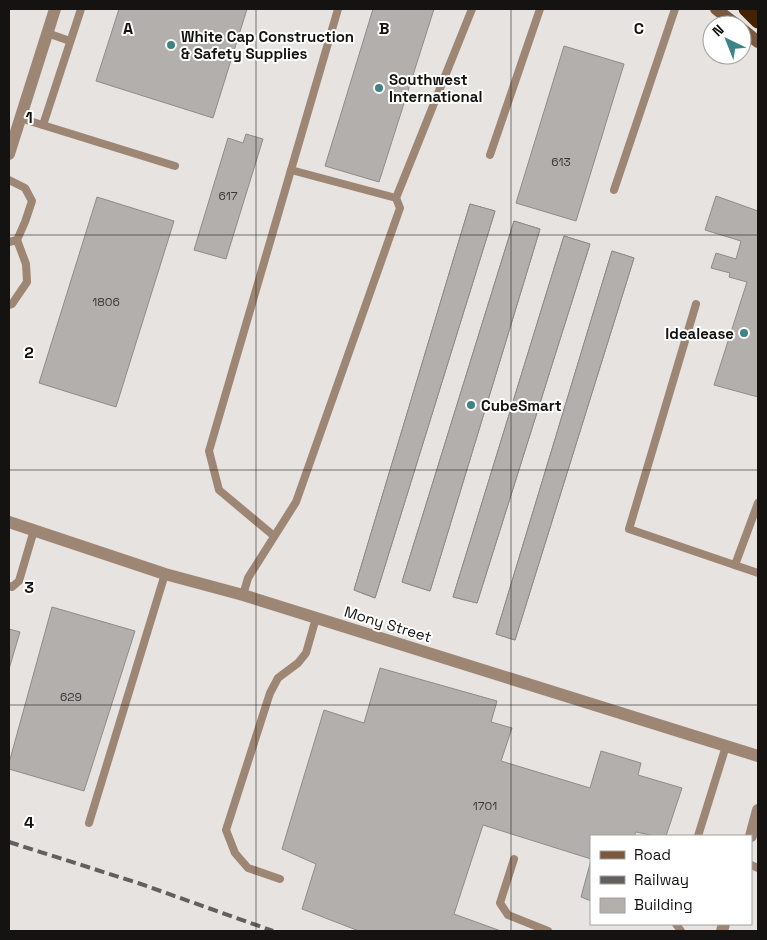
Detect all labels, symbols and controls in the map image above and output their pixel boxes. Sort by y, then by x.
north arrow [702,15,752,65]
text: A [123,18,133,39]
text: B [379,18,389,39]
text: C [634,18,644,39]
text: N [709,21,728,40]
place label: White Cap Construction & Safety Supplies [181,27,354,63]
marker: White Cap Construction & Safety Supplies [165,39,177,51]
place label: Southwest International [389,70,482,106]
marker: Southwest International [373,82,385,94]
text: 1 [25,107,33,128]
house number: 613 [551,154,571,170]
house number: 617 [218,188,238,204]
house number: 1806 [92,294,120,310]
place label: Idealease [665,324,734,343]
marker: Idealease [738,327,750,339]
text: 2 [24,342,34,363]
place label: CubeSmart [481,396,562,415]
marker: CubeSmart [465,399,477,411]
text: 3 [24,577,34,598]
street label: Mony Street [342,602,434,646]
house number: 629 [60,689,82,705]
house number: 1701 [473,798,497,814]
text: 4 [24,812,34,833]
legend [590,835,752,925]
text: Road [634,845,671,864]
text: Railway [634,870,689,889]
text: Building [634,895,693,914]

